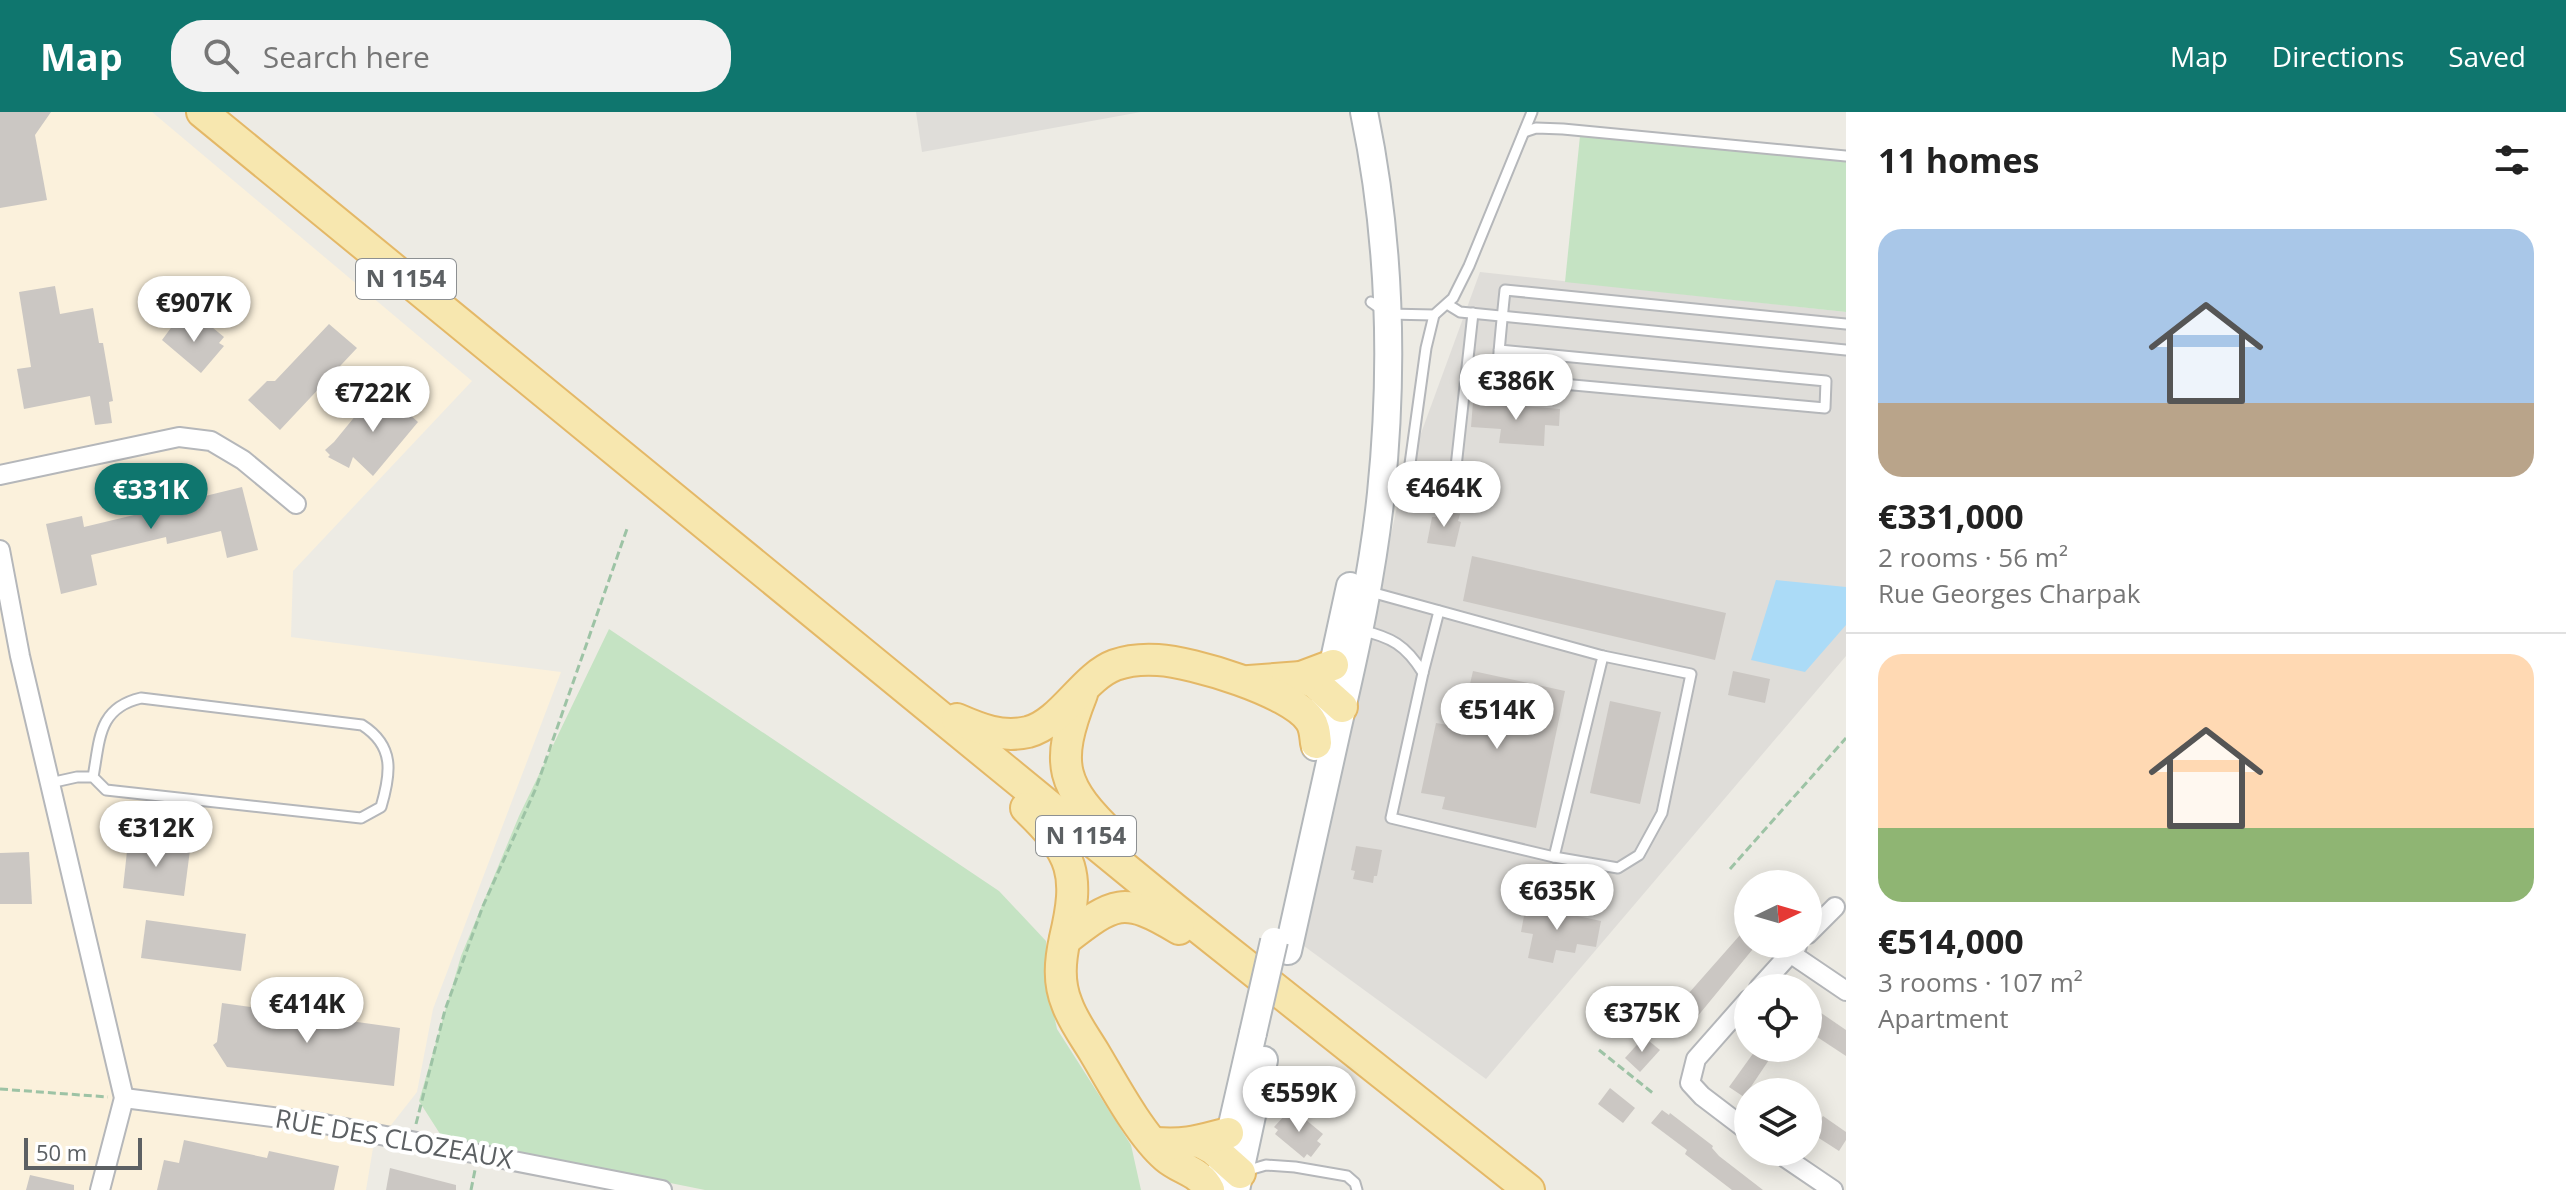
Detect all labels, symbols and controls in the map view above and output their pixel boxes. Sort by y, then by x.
search box [171,20,731,92]
text: Map [40,30,123,82]
icon: search [199,34,243,78]
text: Search here [263,36,430,77]
text: Map [2170,37,2228,75]
text: Directions [2272,37,2404,75]
text: Saved [2448,37,2526,75]
text: 11 homes [1878,137,2039,183]
icon: filters [2490,138,2534,182]
road number: N 1154 [356,259,456,299]
pin: €907K [138,276,250,344]
icon: home [2134,281,2278,425]
text: €907K [156,284,232,320]
pin: €386K [1460,354,1572,422]
text: €386K [1478,362,1554,398]
pin: €722K [317,366,429,434]
text: €722K [335,374,411,410]
pin: €464K [1388,461,1500,529]
pin: €331K [95,463,207,531]
text: €464K [1406,469,1482,505]
text: €331K [113,471,189,507]
text: €331,000 [1878,493,2024,539]
text: 2 rooms · 56 m² [1878,539,2068,575]
text: Rue Georges Charpak [1878,575,2140,611]
pin: €514K [1441,683,1553,751]
text: €514K [1459,691,1535,727]
icon: home [2134,706,2278,850]
pin: €312K [100,801,212,869]
text: €312K [118,809,194,845]
road number: N 1154 [1036,816,1136,856]
pin: €635K [1501,864,1613,932]
north arrow [1734,870,1822,958]
map controls [1734,870,1822,1166]
text: €635K [1519,872,1595,908]
text: €514,000 [1878,918,2024,964]
text: 3 rooms · 107 m² [1878,964,2083,1000]
button: locate [1734,974,1822,1062]
pin: €414K [251,977,363,1045]
text: €414K [269,985,345,1021]
pin: €375K [1586,986,1698,1054]
text: €375K [1604,994,1680,1030]
text: Apartment [1878,1000,2009,1036]
pin: €559K [1243,1066,1355,1134]
text: €559K [1261,1074,1337,1110]
button: layers [1734,1078,1822,1166]
street label: RUE DES CLOZEAUX [273,1099,516,1177]
scale bar [24,1134,142,1170]
text: 50 m [36,1137,87,1167]

